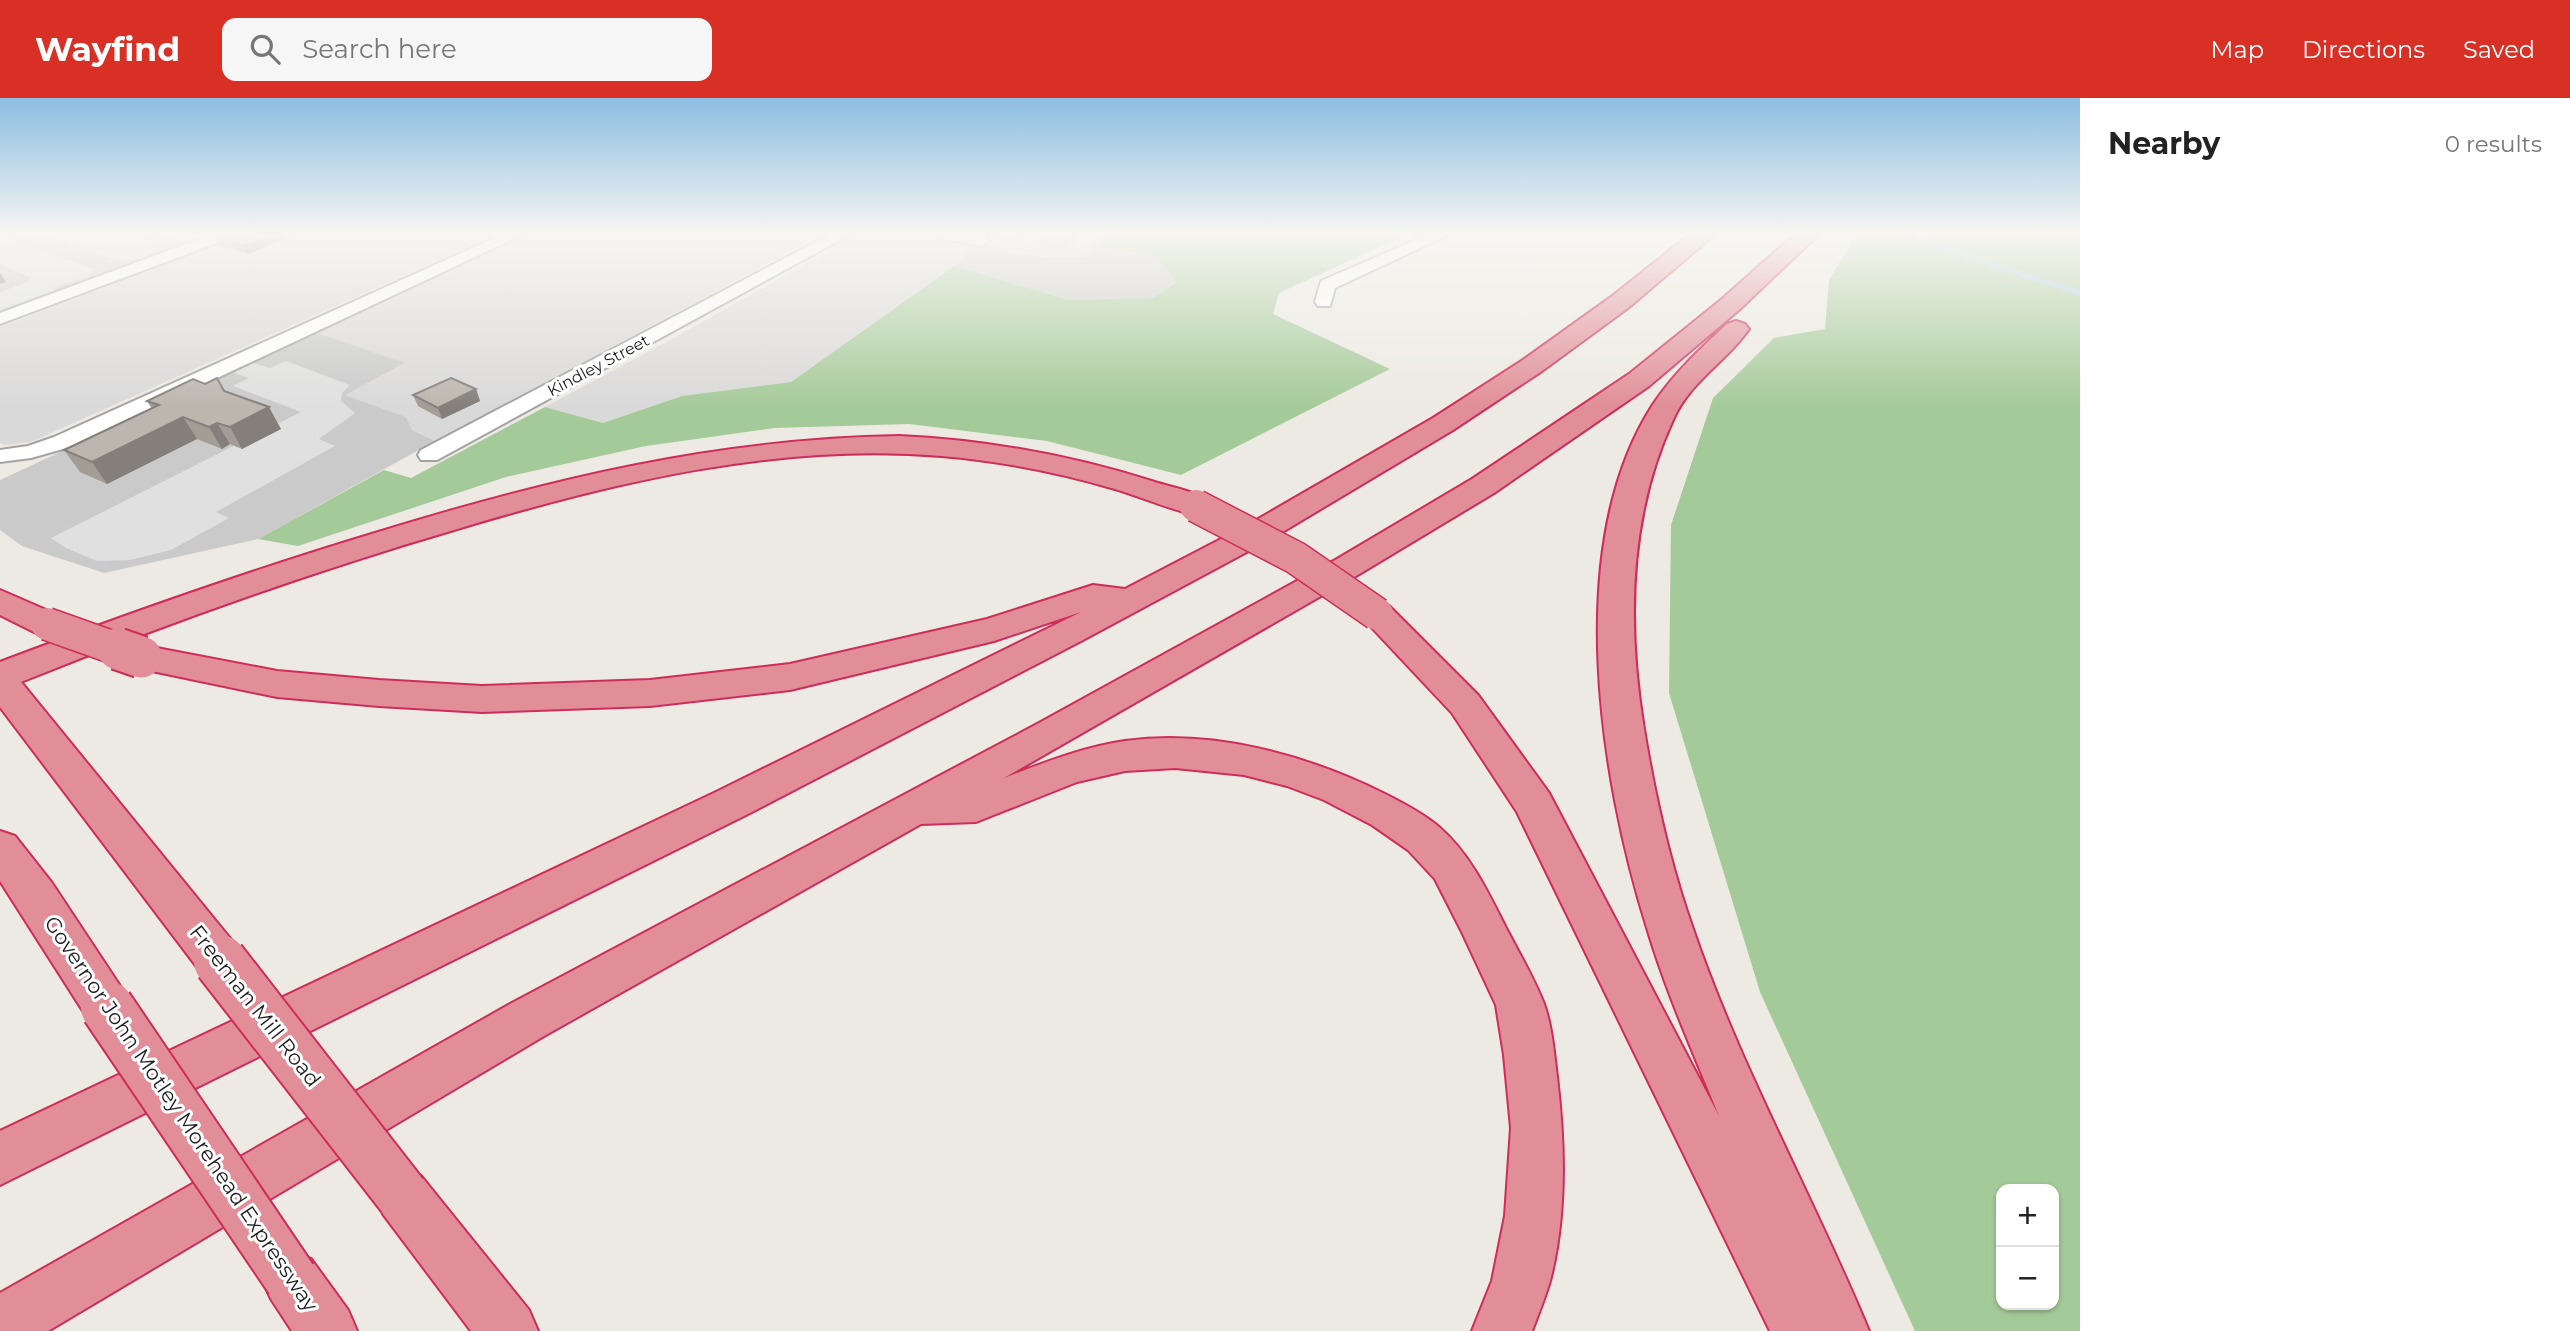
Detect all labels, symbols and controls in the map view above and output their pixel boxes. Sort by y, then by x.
search box [222,18,712,81]
text: Wayfind [35,29,180,69]
icon: search [246,30,284,68]
text: Search here [302,33,457,65]
text: Map [2211,35,2264,64]
text: Directions [2302,35,2425,64]
text: Saved [2463,35,2535,64]
text: Nearby [2108,125,2220,162]
text: 0 results [2445,130,2542,158]
street label: Kindley Street [544,330,653,400]
street label: Governor John Motley Morehead Expressway [39,911,324,1317]
street label: Freeman Mill Road [184,920,326,1092]
map controls [1996,1184,2059,1310]
button: + [1996,1184,2059,1247]
button: − [1996,1247,2059,1310]

